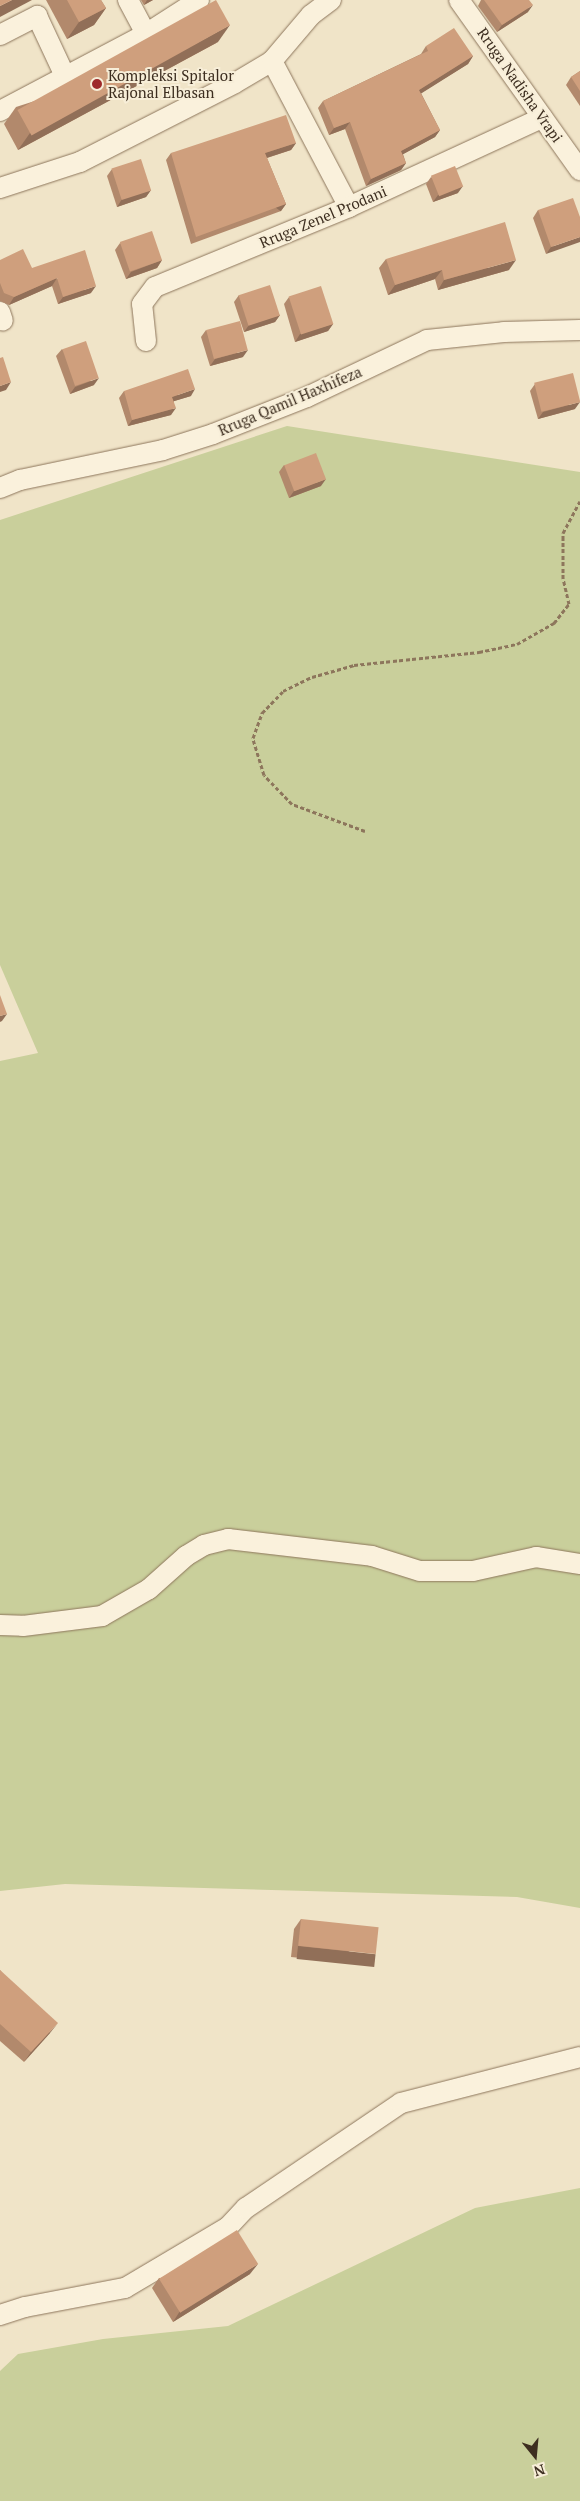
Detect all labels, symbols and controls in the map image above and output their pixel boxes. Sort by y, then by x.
street label: Rruga Nadisha Vrapi [474,24,566,146]
place label: Kompleksi Spitalor Rajonal Elbasan [108,66,234,101]
marker: Kompleksi Spitalor Rajonal Elbasan [90,77,104,91]
street label: Rruga Zenel Prodani [257,182,389,252]
street label: Rruga Qamil Haxhifeza [216,363,364,439]
north arrow [510,2431,560,2481]
text: N [532,2460,547,2481]

